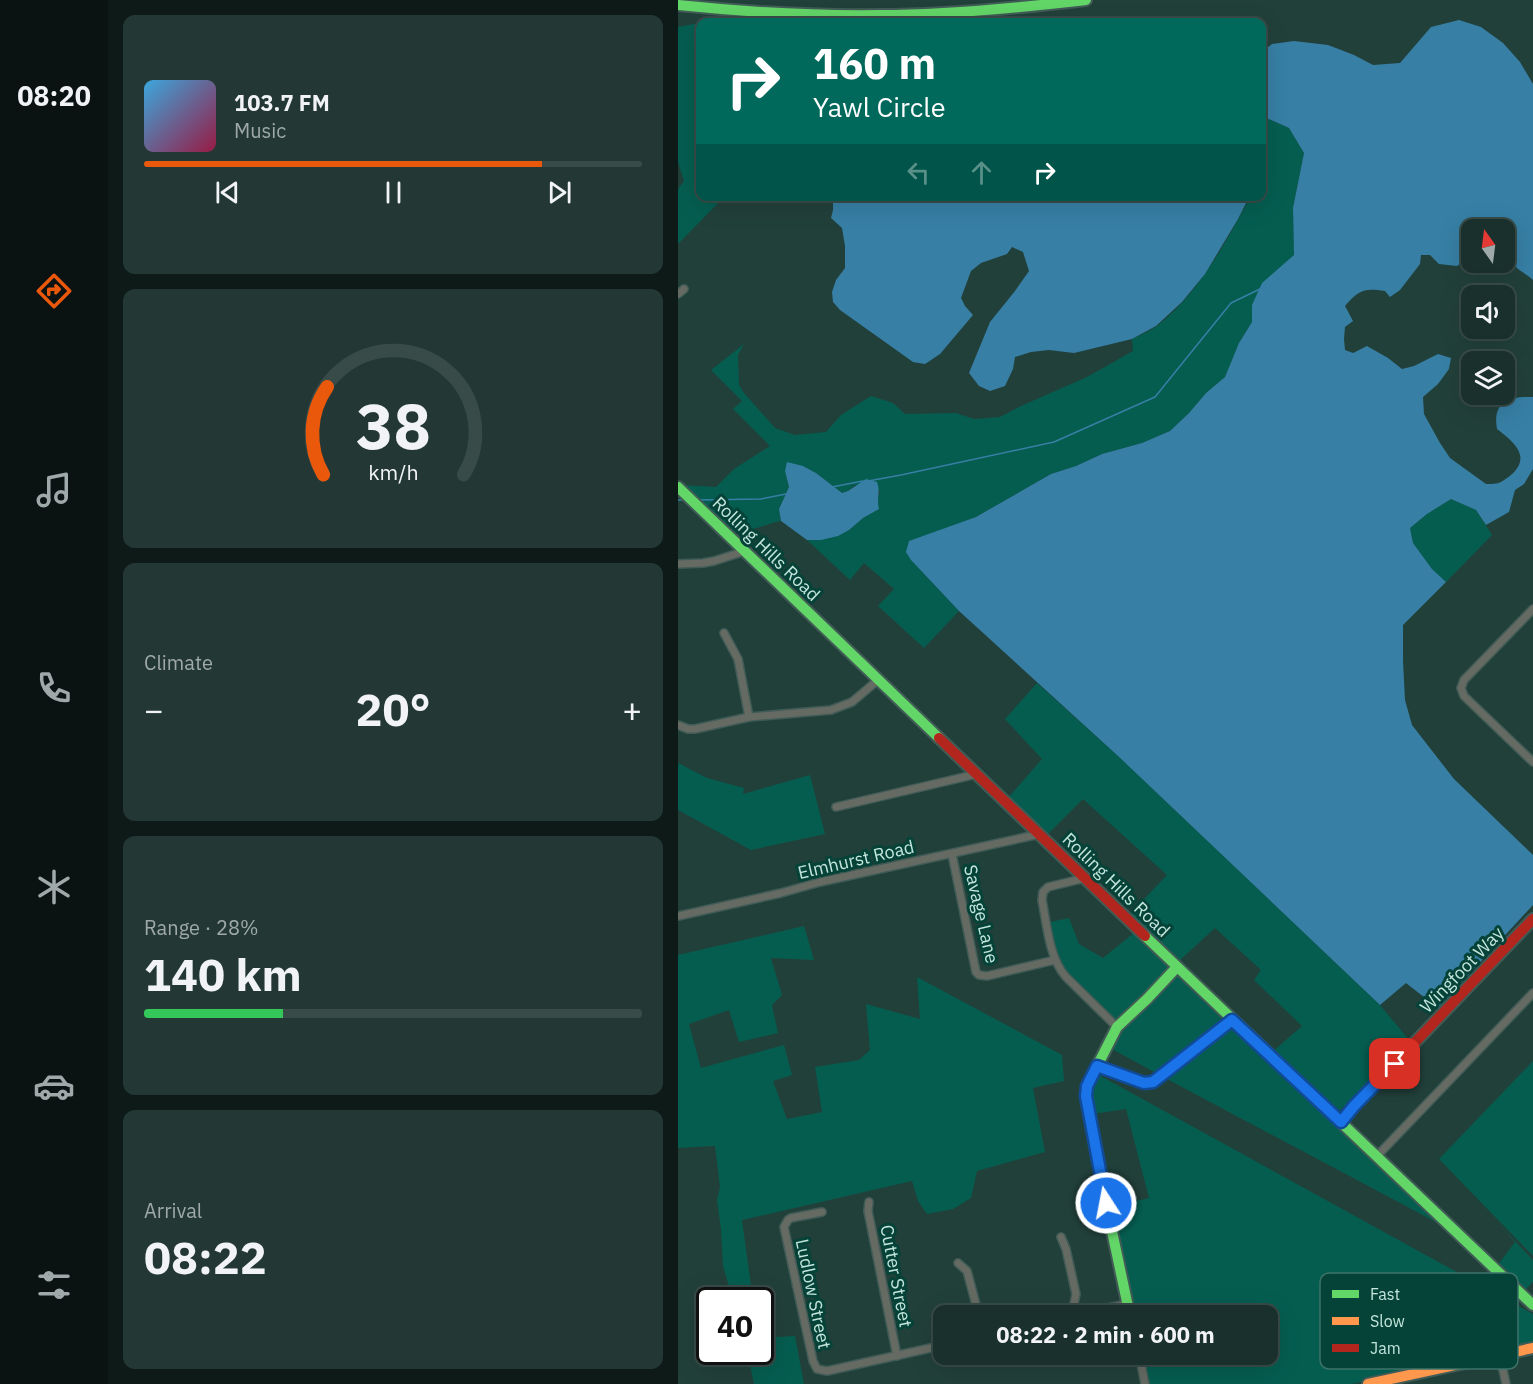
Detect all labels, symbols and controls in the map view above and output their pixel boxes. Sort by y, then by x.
text: 160 m [813,36,936,91]
icon: right [714,42,792,120]
text: 08:20 [17,78,91,113]
text: 103.7 FM [234,88,330,117]
text: Yawl Circle [813,89,946,124]
text: Music [234,117,286,144]
icon: left [902,156,935,189]
icon: ahead [965,156,998,189]
icon: right [1028,156,1061,189]
icon: previous [211,176,244,209]
icon: pause [377,176,410,209]
icon: next [543,176,576,209]
north arrow [1461,219,1515,273]
map controls [1461,219,1515,405]
icon: directions [33,270,75,312]
button: sound [1461,285,1515,339]
button: layers [1461,351,1515,405]
text: 38 [356,385,430,466]
text: km/h [368,459,418,487]
icon: music [33,469,75,511]
street label: Rolling Hills Road [708,491,825,606]
text: Climate [144,649,213,676]
icon: phone [33,667,75,709]
text: 20° [355,680,431,738]
text: − [144,688,164,731]
text: + [622,688,642,731]
street label: Rolling Hills Road [1058,827,1175,942]
street label: Elmhurst Road [795,835,916,884]
street label: Savage Lane [959,862,1004,966]
icon: climate [33,866,75,908]
text: Range · 28% [144,914,259,941]
street label: Wingfoot Way [1415,922,1509,1018]
text: 140 km [144,945,302,1003]
pin [1369,1038,1420,1089]
icon: arrive [1378,1047,1411,1080]
icon: car [33,1065,75,1107]
position arrow [1074,1171,1138,1235]
text: Arrival [144,1197,202,1224]
street label: Cutter Street [875,1223,918,1329]
text: 08:22 [144,1228,267,1286]
street label: Ludlow Street [791,1237,836,1351]
icon: filters [33,1264,75,1306]
legend [1320,1273,1518,1369]
text: Fast [1370,1284,1400,1304]
speed limit sign: 40 [696,1287,774,1365]
text: Slow [1370,1311,1405,1331]
text: 08:22 · 2 min · 600 m [996,1320,1215,1349]
text: Jam [1370,1338,1401,1358]

